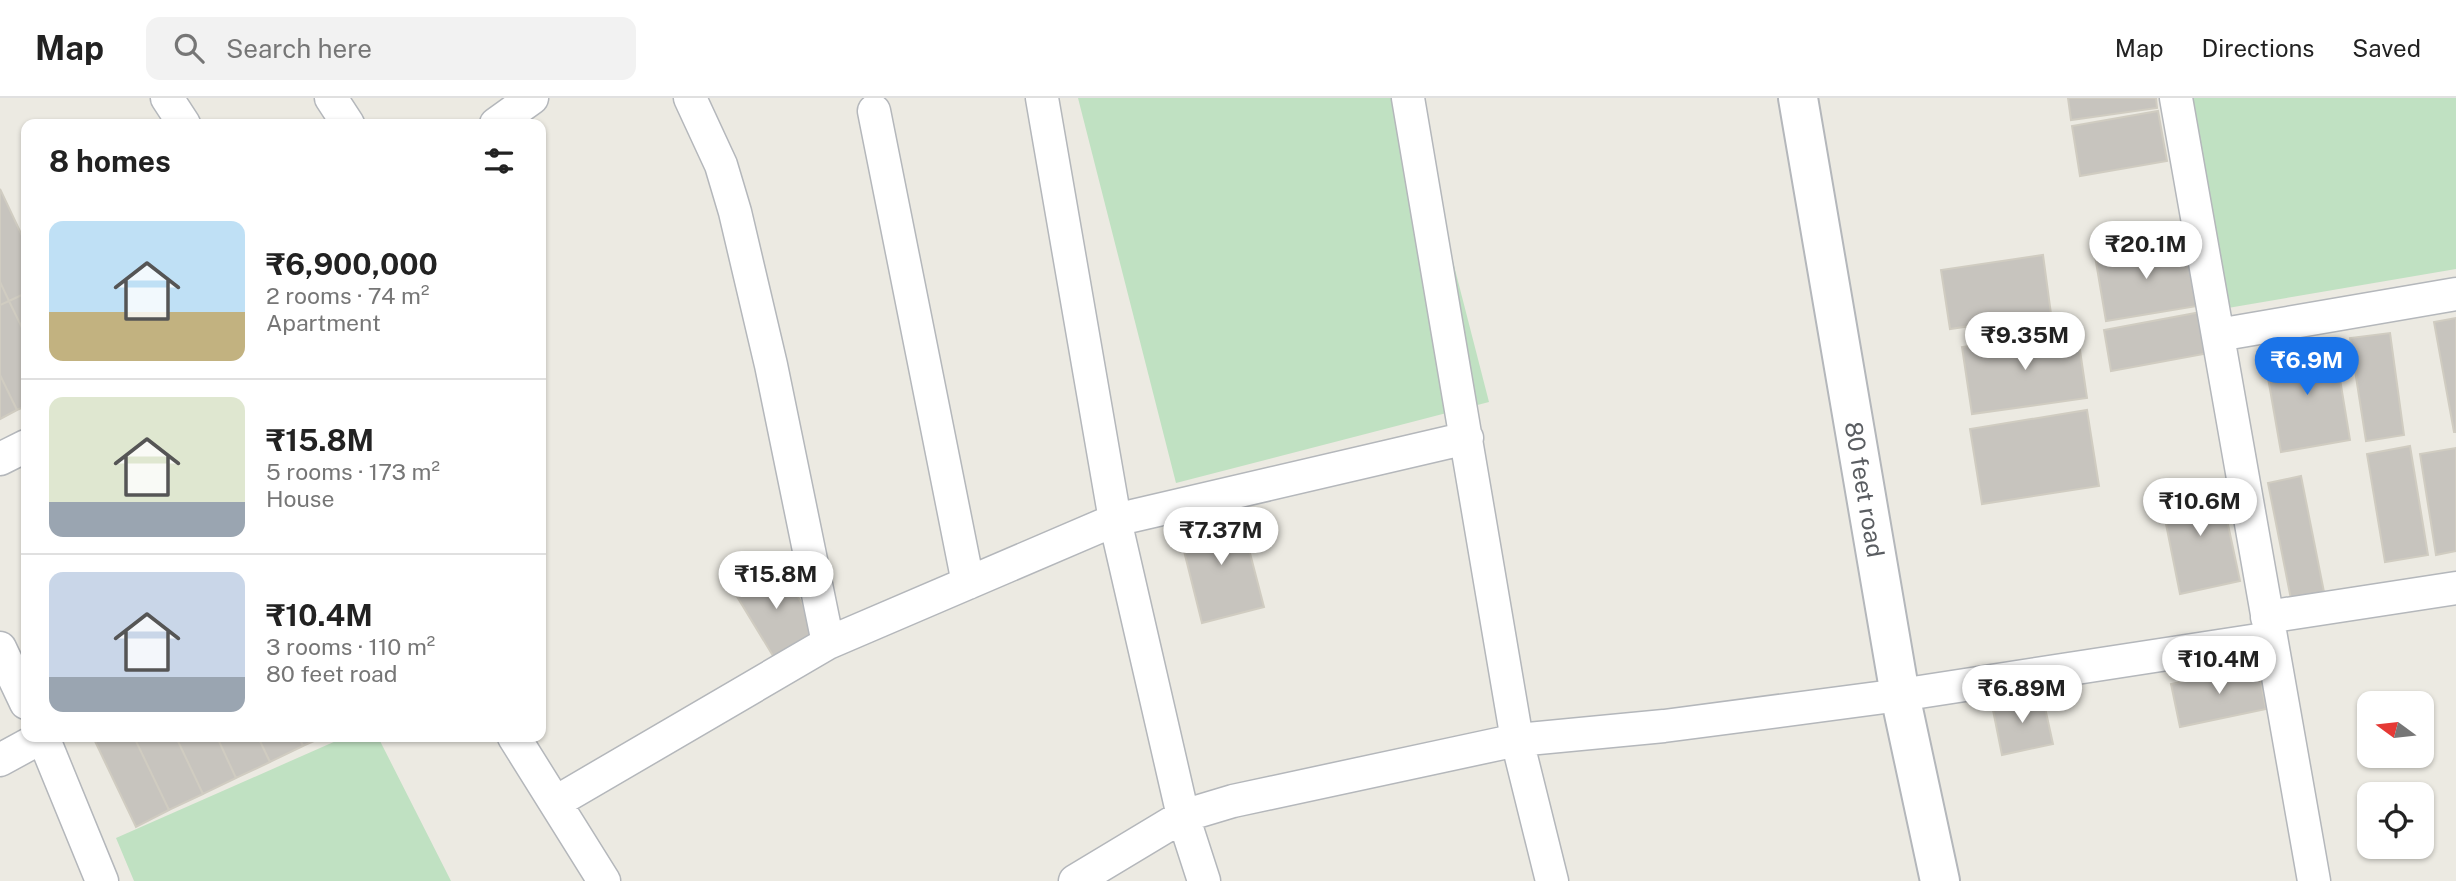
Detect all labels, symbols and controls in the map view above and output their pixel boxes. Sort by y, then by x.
search box [146,17,636,80]
text: Map [35,29,104,67]
icon: search [170,29,208,67]
text: Search here [226,33,372,64]
text: Map [2115,34,2164,62]
text: Directions [2202,34,2314,62]
text: Saved [2352,34,2421,62]
icon: filters [480,142,518,180]
text: 8 homes [49,143,171,179]
pin: ₹20.1M [2089,222,2203,281]
text: ₹20.1M [2105,230,2187,257]
text: ₹6,900,000 [266,246,438,282]
icon: home [105,249,189,333]
text: 2 rooms · 74 m² [266,282,429,309]
text: Apartment [266,309,381,336]
pin: ₹9.35M [1968,313,2082,372]
text: ₹9.35M [1981,321,2069,348]
pin: ₹6.9M [2258,338,2356,397]
text: ₹6.9M [2271,346,2343,373]
street label: 80 feet road [1839,419,1890,559]
text: ₹15.8M [266,422,374,458]
icon: home [105,425,189,509]
text: 5 rooms · 173 m² [266,458,440,485]
pin: ₹10.6M [2143,478,2257,538]
text: House [266,485,334,512]
text: ₹10.6M [2159,487,2241,514]
pin: ₹7.37M [1164,508,1278,567]
text: ₹7.37M [1179,516,1263,543]
pin: ₹15.8M [719,552,833,611]
text: ₹15.8M [735,560,817,587]
text: ₹10.4M [266,597,373,633]
icon: home [105,600,189,684]
text: 3 rooms · 110 m² [266,633,435,660]
pin: ₹10.4M [2162,636,2276,696]
text: ₹10.4M [2178,645,2260,672]
text: 80 feet road [266,660,398,687]
pin: ₹6.89M [1965,666,2079,725]
text: ₹6.89M [1978,674,2066,701]
north arrow [2357,691,2434,768]
map controls [2357,691,2434,859]
button: locate [2357,782,2434,859]

